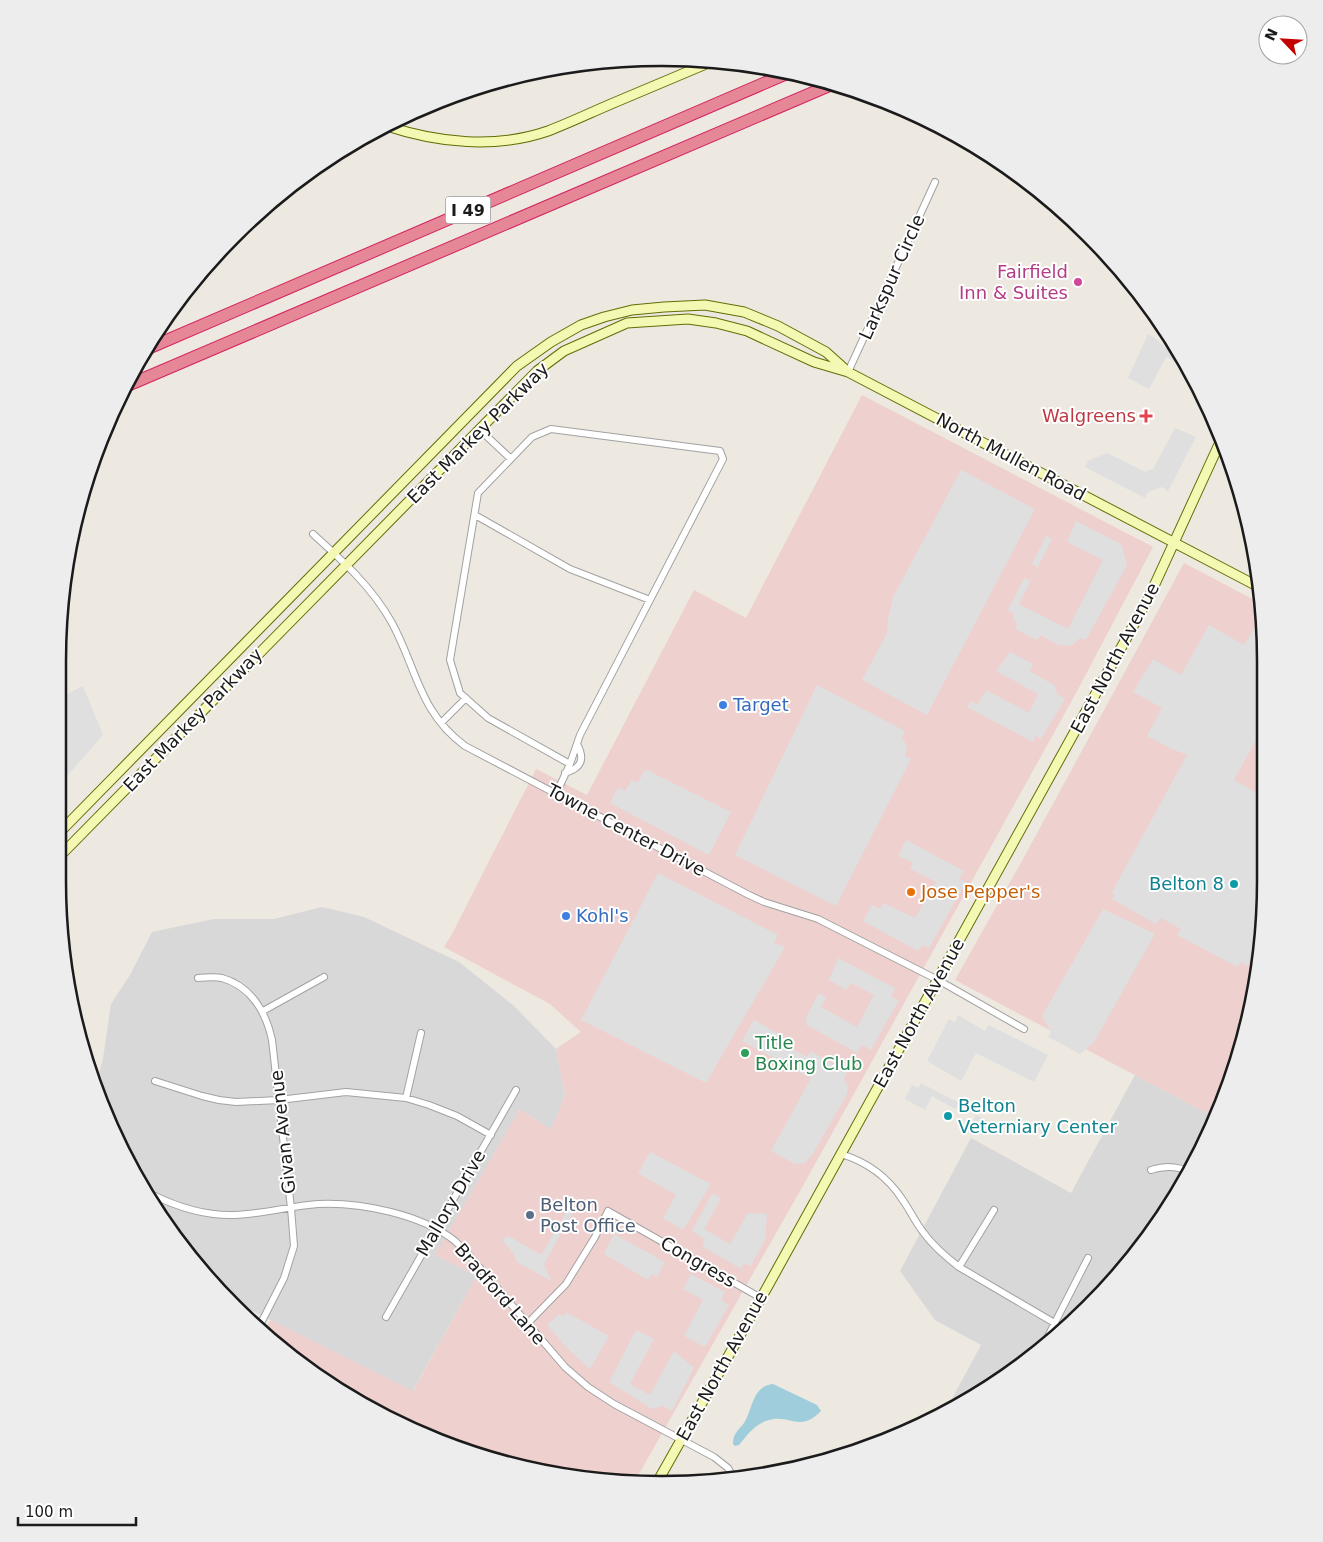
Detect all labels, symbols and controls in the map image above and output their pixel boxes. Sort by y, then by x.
north arrow [1258,15,1308,65]
text: N [1261,26,1281,43]
road number: I 49 [446,196,490,224]
street label: Larkspur Circle [855,211,929,343]
place label: Fairfield Inn & Suites [959,261,1068,303]
marker: Fairfield Inn & Suites [1072,276,1084,288]
street label: East Markey Parkway [403,357,553,508]
place label: Walgreens [1042,405,1136,426]
street label: North Mullen Road [933,408,1090,505]
marker: Walgreens [1140,410,1152,422]
street label: East North Avenue [1066,579,1163,737]
street label: East Markey Parkway [119,643,267,796]
place label: Target [732,694,789,715]
marker: Target [717,699,729,711]
street label: Towne Center Drive [543,778,709,880]
place label: Belton 8 [1149,873,1224,894]
marker: Belton 8 [1228,878,1240,890]
place label: Jose Pepper's [920,881,1040,902]
marker: Jose Pepper's [905,886,917,898]
place label: Kohl's [576,905,629,926]
marker: Kohl's [560,910,572,922]
street label: East North Avenue [869,934,968,1091]
place label: Title Boxing Club [754,1032,862,1074]
marker: Title Boxing Club [739,1047,751,1059]
street label: Givan Avenue [266,1069,299,1195]
place label: Belton Veterniary Center [958,1095,1118,1137]
marker: Belton Veterniary Center [942,1110,954,1122]
street label: Mallory Drive [412,1146,489,1260]
place label: Belton Post Office [540,1194,636,1236]
marker: Belton Post Office [524,1209,536,1221]
street label: Congress [657,1232,740,1291]
street label: Bradford Lane [451,1239,550,1349]
street label: East North Avenue [672,1287,771,1444]
scale bar [18,1494,135,1526]
text: 100 m [25,1503,73,1521]

